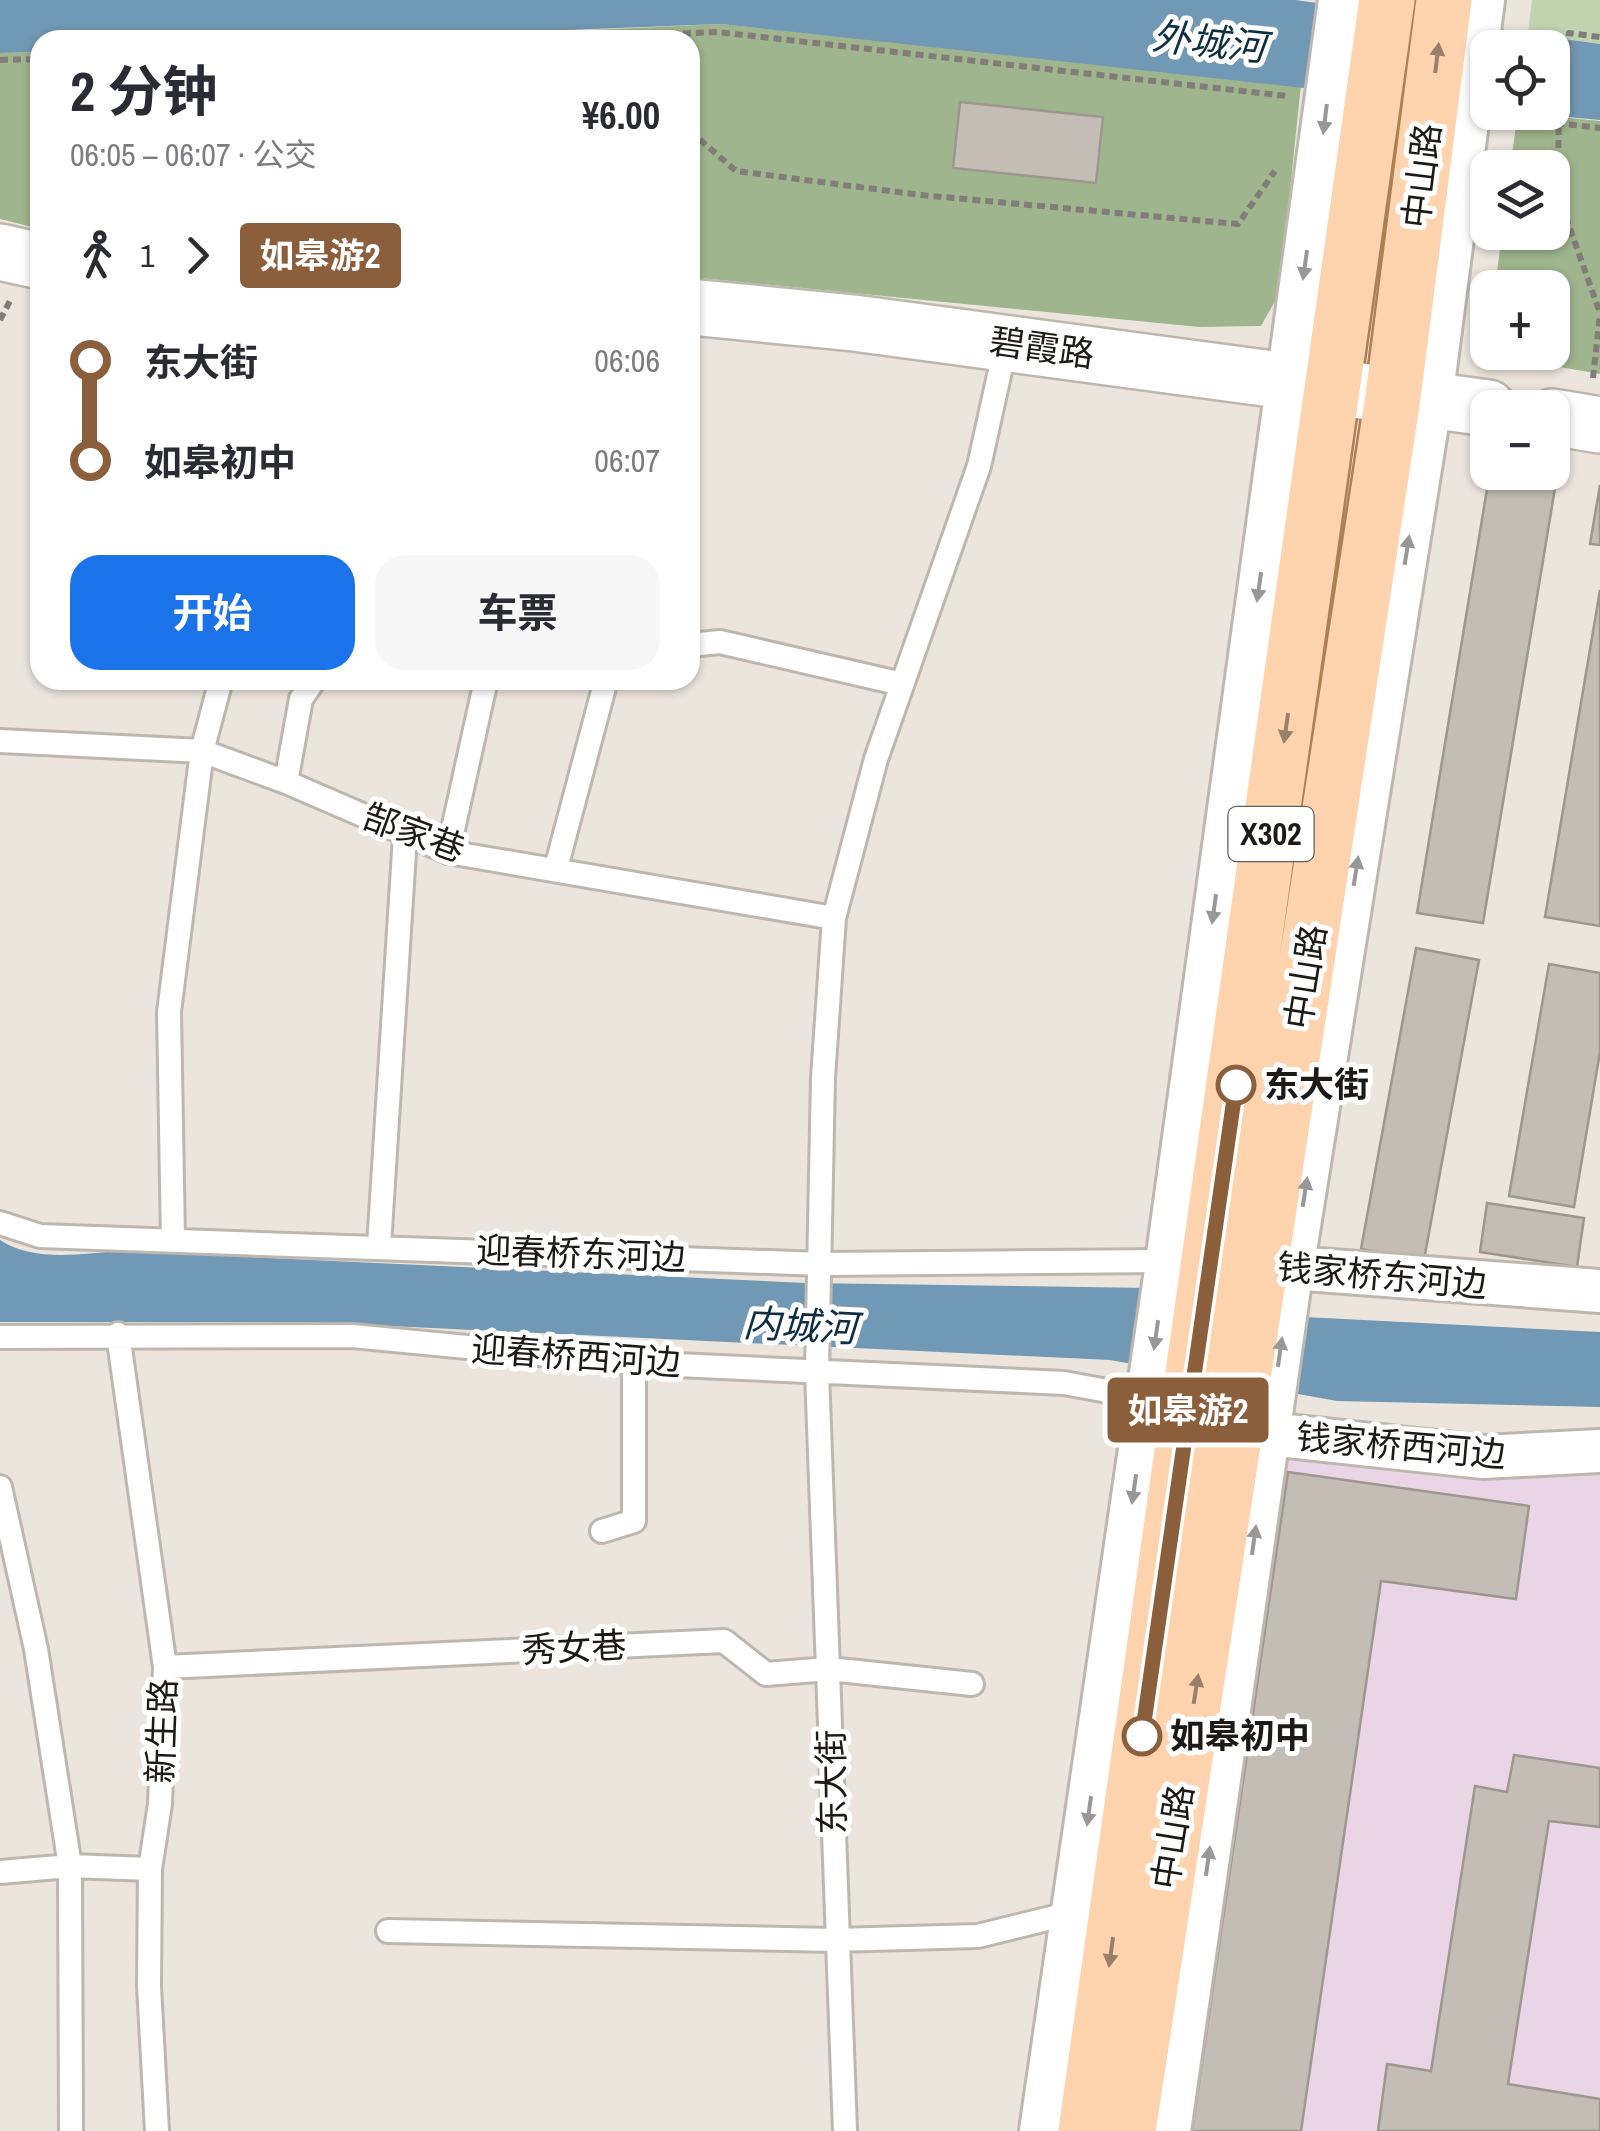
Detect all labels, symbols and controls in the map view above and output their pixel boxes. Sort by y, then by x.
water label: 外城河 [1150,10,1275,74]
map controls [1470,30,1570,490]
button: locate [1470,30,1570,130]
one-way arrow [1429,41,1445,73]
text: 2 分钟 [70,54,218,128]
text: ¥6.00 [582,90,660,141]
one-way arrow [1317,104,1333,136]
street label: 中山路 [1392,121,1451,231]
text: 06:05 – 06:07 · 公交 [70,133,316,176]
button: layers [1470,150,1570,250]
icon: walk [70,228,125,283]
icon: forward [170,228,225,283]
text: 如皋游2 [260,232,381,279]
text: 1 [140,234,155,277]
one-way arrow [1297,250,1313,282]
button: + [1470,270,1570,370]
street label: 碧霞路 [987,317,1097,378]
text: 东大街 [144,337,258,388]
text: 06:06 [594,339,660,382]
button: − [1470,390,1570,490]
text: 如皋初中 [144,437,296,488]
text: 06:07 [594,439,660,482]
one-way arrow [1400,534,1415,566]
button: 开始 [70,555,355,670]
button: 车票 [375,555,660,670]
one-way arrow [1251,572,1267,603]
one-way arrow [1277,712,1293,744]
street label: 郜家巷 [357,792,472,873]
road number: X302 [1228,807,1314,861]
one-way arrow [1348,855,1364,887]
one-way arrow [1206,894,1222,925]
street label: 中山路 [1274,921,1337,1032]
place label: 东大街 [1264,1061,1369,1108]
marker: 东大街 [1217,1066,1255,1104]
one-way arrow [1298,1176,1313,1208]
street label: 迎春桥东河边 [475,1226,687,1281]
street label: 钱家桥东河边 [1275,1243,1489,1308]
water label: 内城河 [742,1297,865,1354]
one-way arrow [1148,1319,1164,1351]
street label: 迎春桥西河边 [470,1325,682,1386]
one-way arrow [1272,1336,1288,1367]
line badge: 如皋游2 [1118,1378,1258,1442]
text: 如皋游2 [1128,1387,1248,1434]
street label: 钱家桥西河边 [1294,1413,1508,1478]
one-way arrow [1126,1474,1142,1505]
one-way arrow [1247,1523,1263,1555]
street label: 秀女巷 [520,1621,628,1674]
one-way arrow [1189,1672,1204,1704]
street label: 新生路 [136,1678,187,1784]
place label: 如皋初中 [1170,1712,1310,1759]
marker: 如皋初中 [1123,1717,1161,1755]
street label: 东大街 [807,1729,856,1835]
street label: 中山路 [1141,1781,1204,1892]
one-way arrow [1081,1795,1097,1827]
one-way arrow [1200,1845,1216,1877]
one-way arrow [1103,1937,1119,1969]

